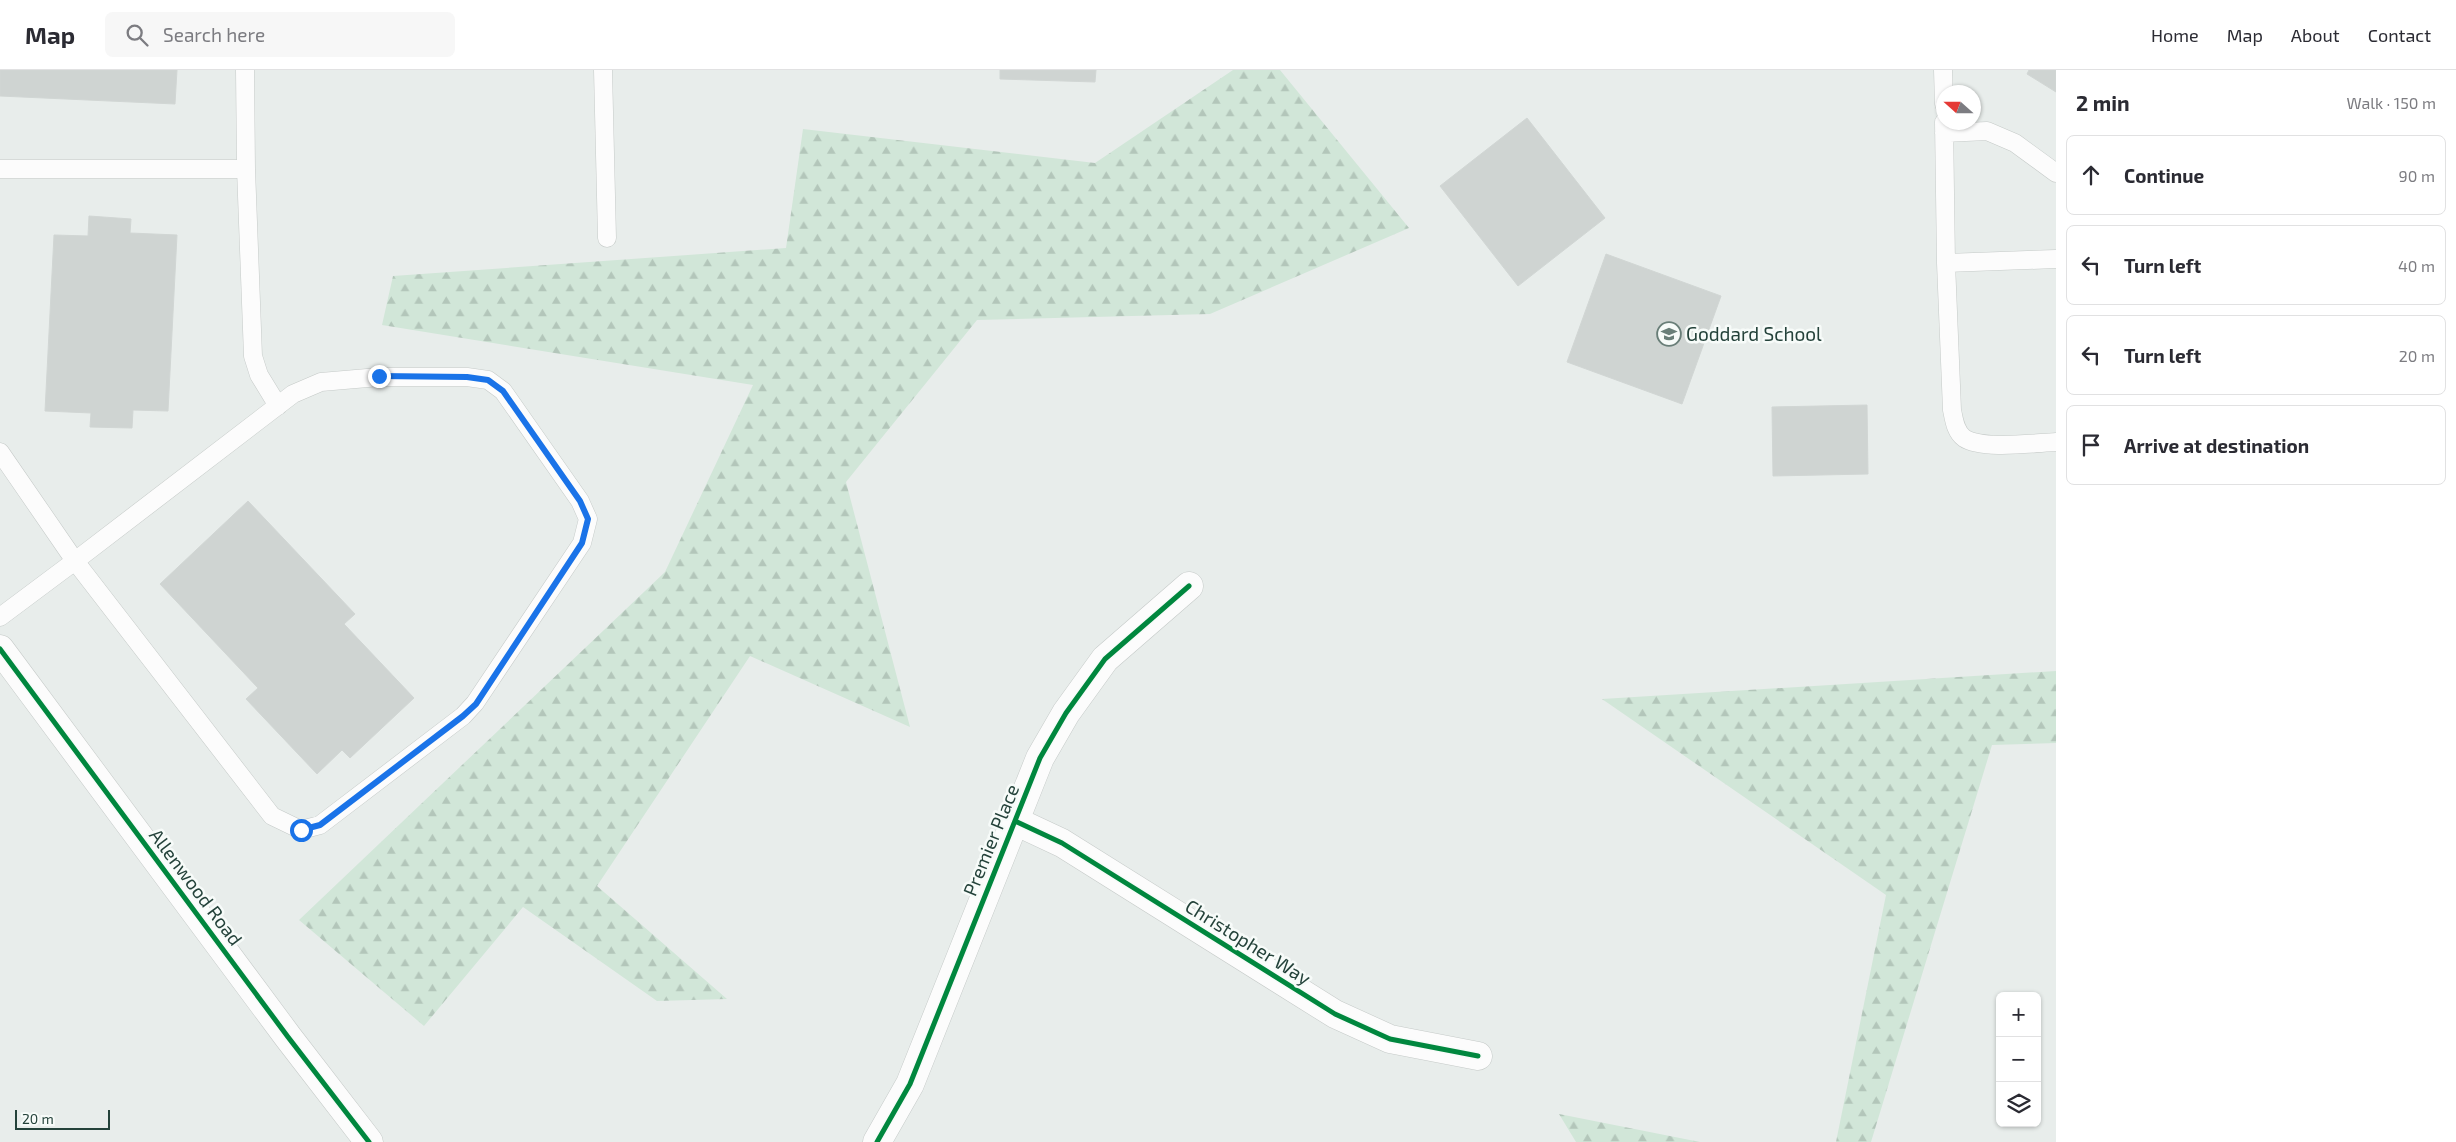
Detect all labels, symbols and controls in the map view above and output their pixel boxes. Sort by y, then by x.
search box [105,12,455,57]
text: Map [25,20,75,49]
icon: search [123,21,151,49]
text: Search here [163,23,265,46]
text: Home [2151,24,2199,46]
text: Map [2227,24,2263,46]
text: About [2291,24,2340,46]
text: Contact [2368,24,2431,46]
north arrow [1936,85,1981,130]
text: 2 min [2076,90,2130,115]
text: Walk · 150 m [2346,93,2436,112]
icon: ahead [2077,161,2105,189]
text: Continue [2124,164,2204,187]
text: 90 m [2399,166,2435,185]
icon: left [2077,251,2105,279]
text: Turn left [2124,254,2201,277]
text: 40 m [2398,256,2435,275]
school or university icon: Goddard School [1656,321,1682,347]
place label: Goddard School [1686,322,1822,345]
icon: left [2077,341,2105,369]
text: Turn left [2124,344,2201,367]
text: 20 m [2399,346,2435,365]
route end [368,365,391,388]
icon: arrive [2077,431,2105,459]
text: Arrive at destination [2124,434,2309,457]
street label: Premier Place [958,781,1023,899]
route start [290,819,313,842]
street label: Allenwood Road [145,824,248,950]
street label: Christopher Way [1181,894,1315,989]
map controls [1996,992,2041,1127]
button: + [1996,992,2041,1037]
button: − [1996,1037,2041,1082]
button: layers [1996,1082,2041,1127]
scale bar [15,1107,110,1130]
text: 20 m [22,1110,54,1127]

